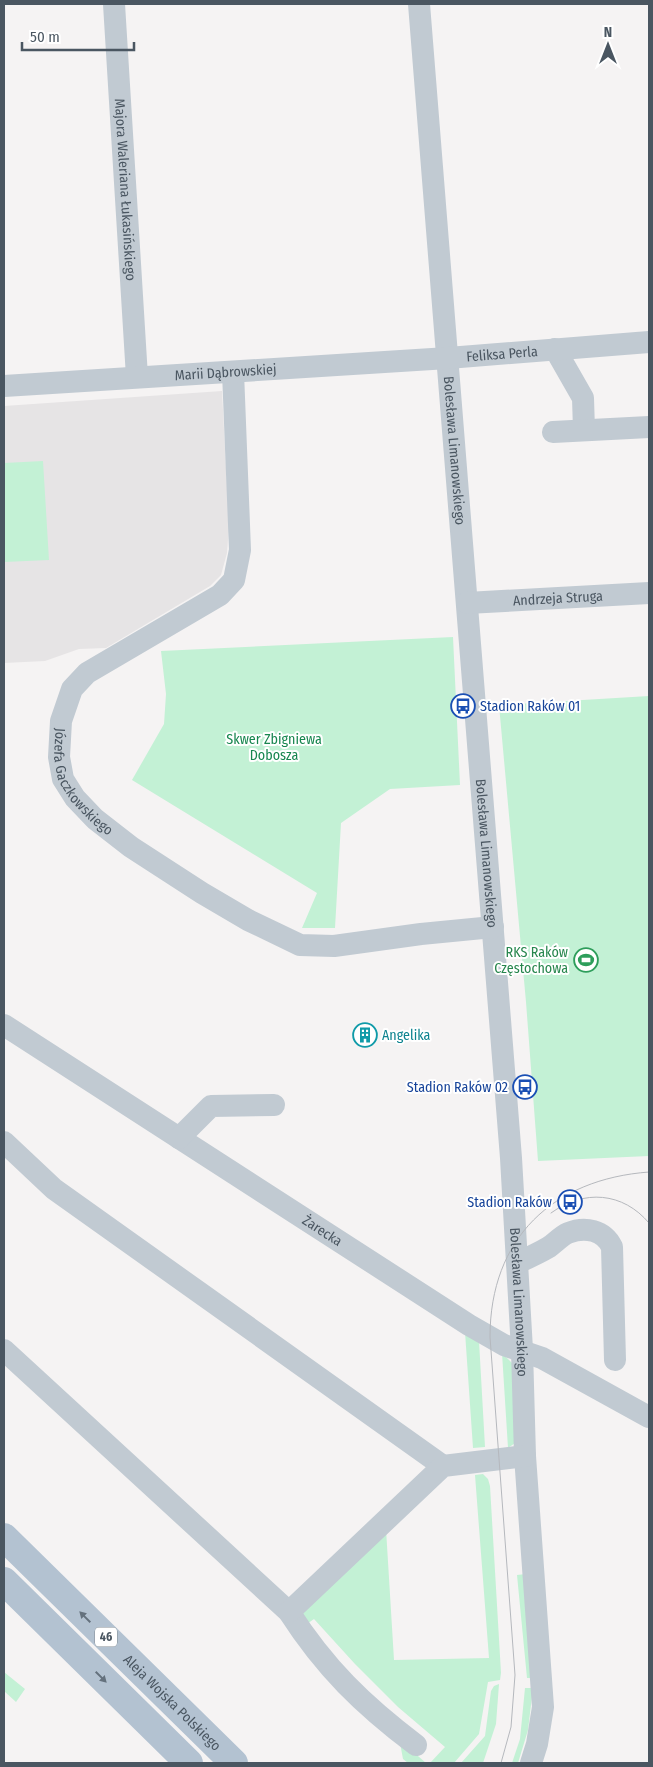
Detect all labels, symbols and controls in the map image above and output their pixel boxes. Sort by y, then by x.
scale bar [22,20,135,52]
north arrow [583,20,633,70]
text: N [604,24,612,41]
text: 50 m [30,28,60,46]
street label: Majora Waleriana Łukasińskiego [111,98,139,281]
street label: Feliksa Perla [466,343,538,366]
street label: Marii Dąbrowskiej [174,361,277,384]
street label: Bolesława Limanowskiego [440,375,469,526]
street label: Andrzeja Struga [512,588,603,609]
bus stop icon: Stadion Raków 01 [450,693,476,719]
place label: Stadion Raków 01 [480,698,580,715]
street label: Józefa Gaczkowskiego [50,727,116,839]
park label: Skwer Zbigniewa Dobosza [226,731,322,764]
street label: Bolesława Limanowskiego [472,778,501,928]
place label: RKS Raków Częstochowa [494,944,568,977]
sports icon: RKS Raków Częstochowa [573,947,599,973]
building icon: Angelika [352,1022,378,1048]
place label: Angelika [382,1027,431,1044]
bus stop icon: Stadion Raków 02 [512,1074,538,1100]
place label: Stadion Raków 02 [407,1079,508,1096]
bus stop icon: Stadion Raków [557,1189,583,1215]
place label: Stadion Raków [467,1194,552,1211]
street label: Żarecka [299,1212,345,1250]
street label: Bolesława Limanowskiego [506,1227,531,1377]
one-way arrow [80,1611,92,1623]
road number: 46 [95,1628,117,1646]
street label: Aleja Wojska Polskiego [120,1651,224,1754]
one-way arrow [95,1671,107,1683]

